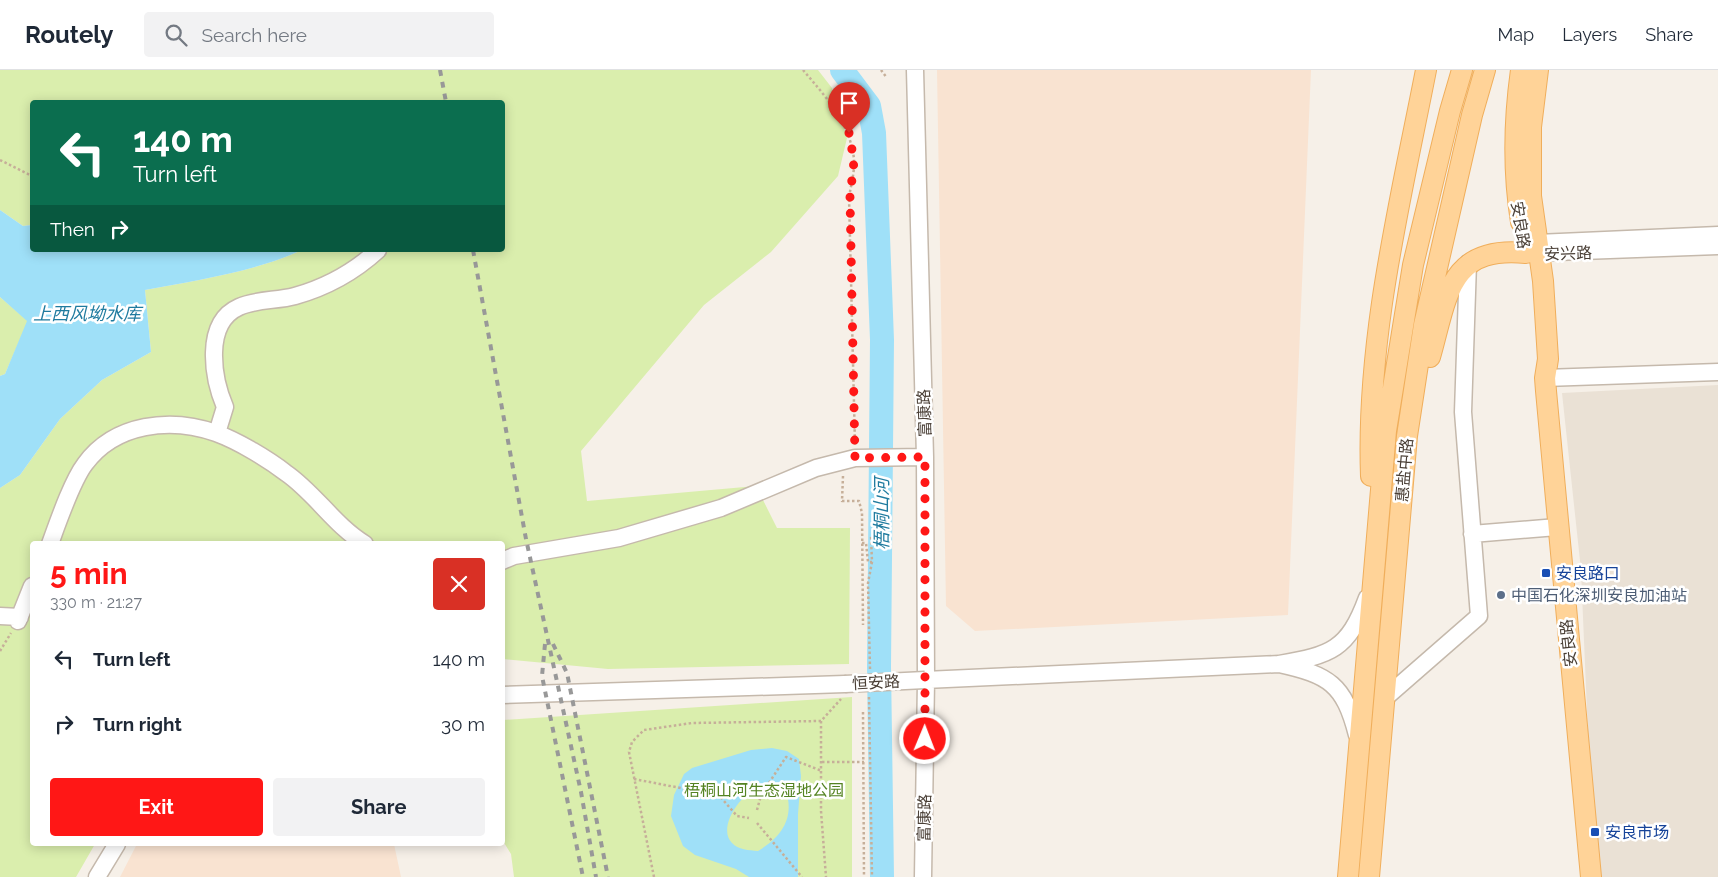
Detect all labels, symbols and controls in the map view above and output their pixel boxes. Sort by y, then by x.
search box [144,12,494,57]
text: Routely [25,20,114,49]
icon: search [162,21,190,49]
text: Search here [202,24,307,46]
text: Map [1498,24,1534,45]
text: Layers [1562,24,1617,45]
text: Share [1645,24,1693,45]
pin [828,82,870,133]
icon: arrive [835,89,863,117]
text: 140 m [133,119,233,160]
icon: left [50,120,115,185]
text: Turn left [133,161,217,187]
street label: 安良路 [1507,200,1534,250]
icon: right [105,215,133,243]
text: Then [50,218,95,240]
street label: 安兴路 [1544,243,1592,264]
water label: 上西风坳水库 [33,303,144,324]
street label: 富康路 [914,389,935,437]
street label: 惠盐中路 [1392,437,1417,503]
water label: 梧桐山河 [871,475,892,550]
text: 5 min [50,556,128,591]
button: close [433,558,485,610]
place label: 安良路口 [1556,564,1620,583]
marker: 安良路口 [1540,567,1552,579]
place label: 中国石化深圳安良加油站 [1511,586,1687,605]
marker: 中国石化深圳安良加油站 [1495,589,1507,601]
text: 330 m · 21:27 [50,593,142,612]
street label: 安良路 [1557,618,1580,668]
icon: left [50,645,78,673]
text: Turn left [93,648,170,670]
text: 140 m [433,648,485,670]
street label: 恒安路 [852,672,900,693]
icon: right [50,710,78,738]
position arrow [898,712,950,764]
text: Turn right [93,713,182,735]
text: 30 m [441,713,485,735]
button: Exit [50,778,263,836]
button: Share [273,778,485,836]
park label: 梧桐山河生态湿地公园 [684,781,844,800]
street label: 富康路 [915,794,934,842]
place label: 安良市场 [1605,823,1669,842]
marker: 安良市场 [1589,826,1601,838]

